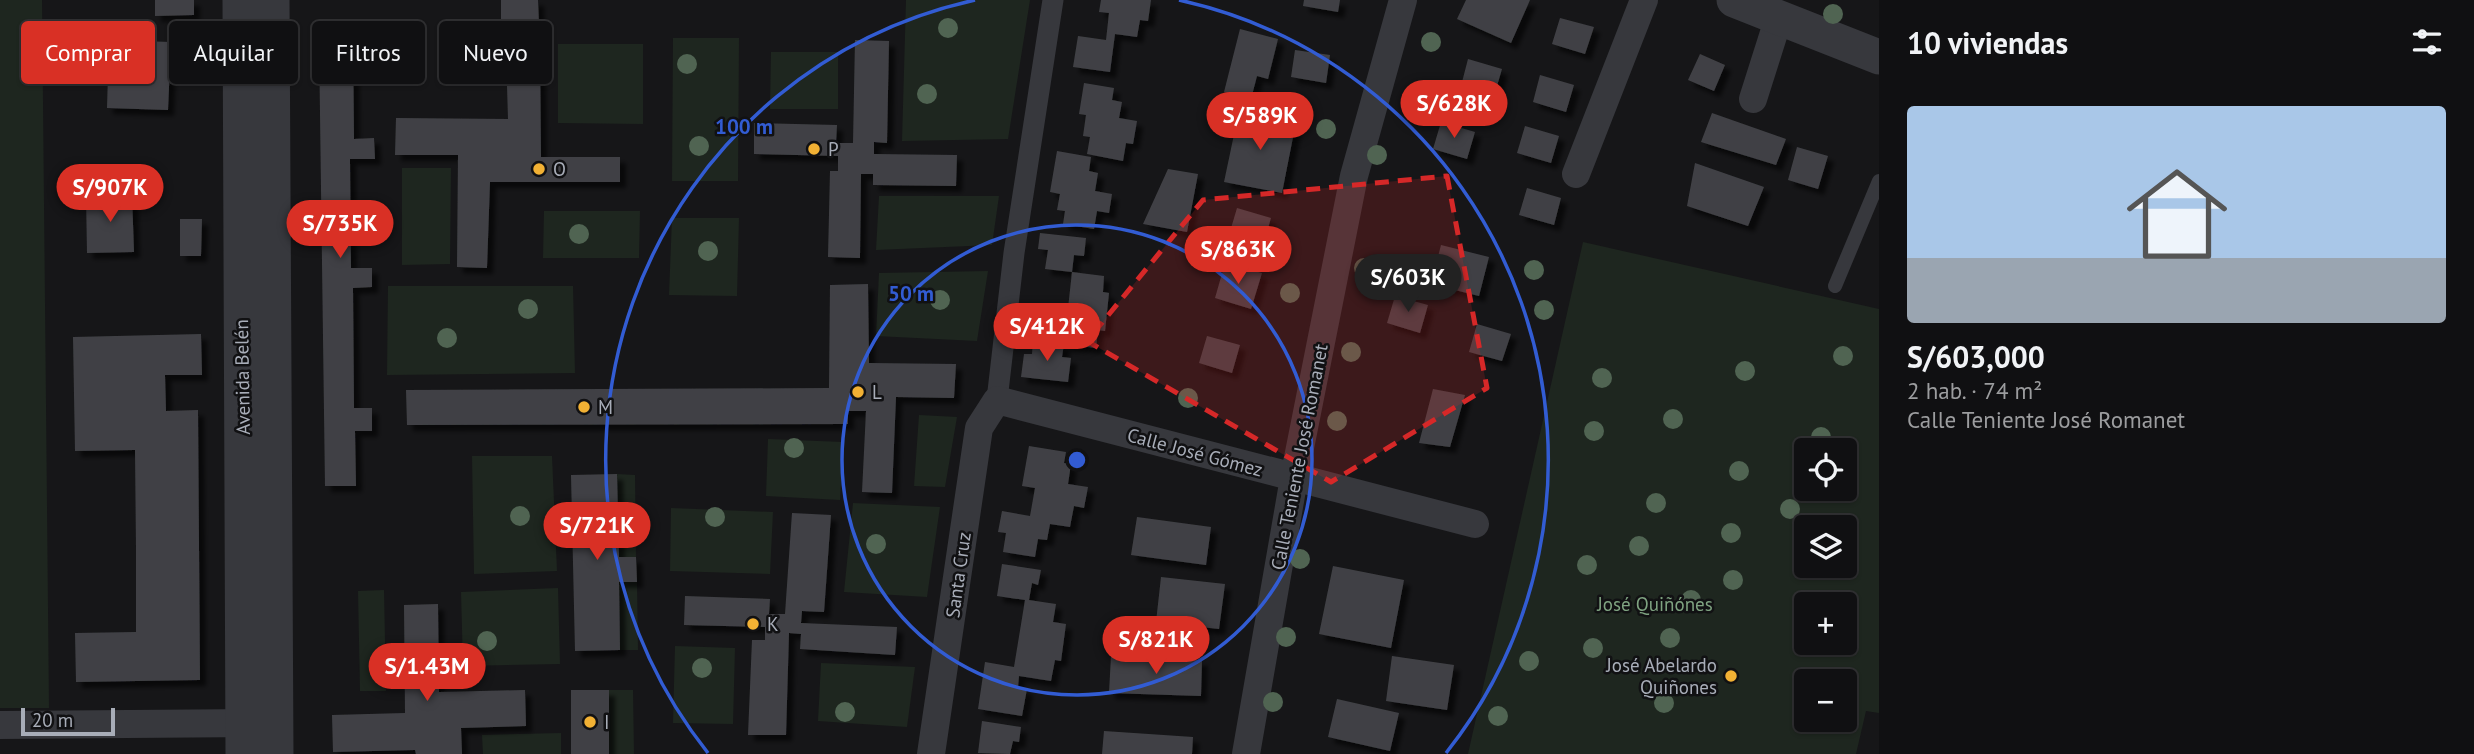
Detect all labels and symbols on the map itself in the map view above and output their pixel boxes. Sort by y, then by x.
pin: S/628K [1397,80,1511,140]
pin: S/589K [1203,92,1317,152]
text: 100 m [715,113,773,140]
place label: P [828,137,839,161]
marker: P [806,141,822,157]
place label: O [553,157,566,181]
marker: O [531,161,547,177]
pin: S/907K [53,164,167,224]
pin: S/735K [283,201,397,260]
pin: S/863K [1181,226,1295,286]
pin: S/603K [1351,254,1465,314]
text: 50 m [888,280,934,307]
pin: S/412K [990,304,1104,363]
street label: Avenida Belén [229,319,255,435]
street label: Calle Teniente José Romanet [1265,341,1333,572]
place label: L [872,380,882,404]
marker: L [850,384,866,400]
place label: M [598,395,613,419]
marker: M [576,399,592,415]
street label: Calle José Gómez [1125,422,1265,482]
centre of rings [1065,448,1089,472]
pin: S/721K [540,503,654,562]
street label: Santa Cruz [940,530,976,620]
park label: José Quiñónes [1596,592,1713,616]
place label: K [767,612,779,636]
marker: K [745,616,761,632]
pin: S/821K [1099,616,1213,676]
pin: S/1.43M [362,644,492,703]
place label: José Abelardo Quiñones [1605,653,1717,699]
marker: José Abelardo Quiñones [1723,668,1739,684]
scale bar [21,705,116,737]
place label: I [604,710,610,734]
marker: I [582,714,598,730]

